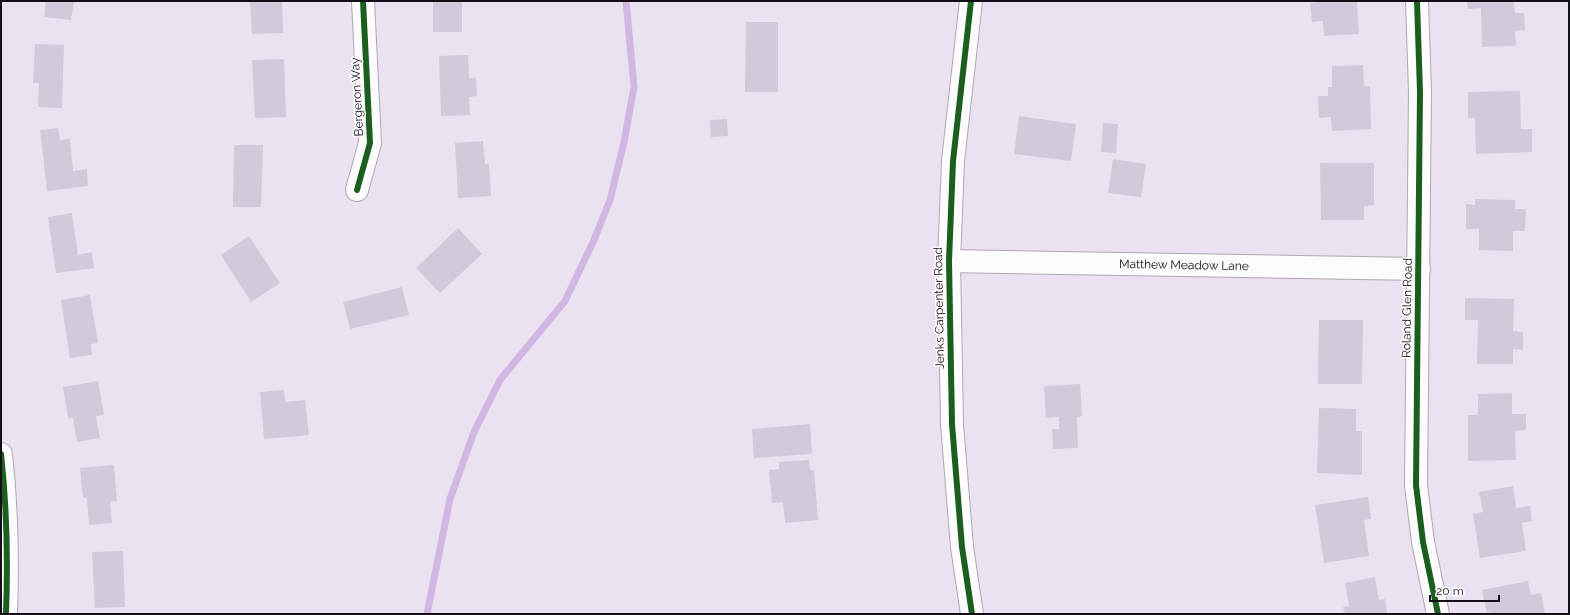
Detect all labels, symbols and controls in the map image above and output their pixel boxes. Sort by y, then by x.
street label: Bergeron Way [348,57,366,137]
street label: Jenks Carpenter Road [931,247,947,369]
street label: Matthew Meadow Lane [1119,257,1249,273]
street label: Roland Glen Road [1399,258,1415,358]
scale bar [1430,577,1499,603]
text: 20 m [1436,584,1464,598]

